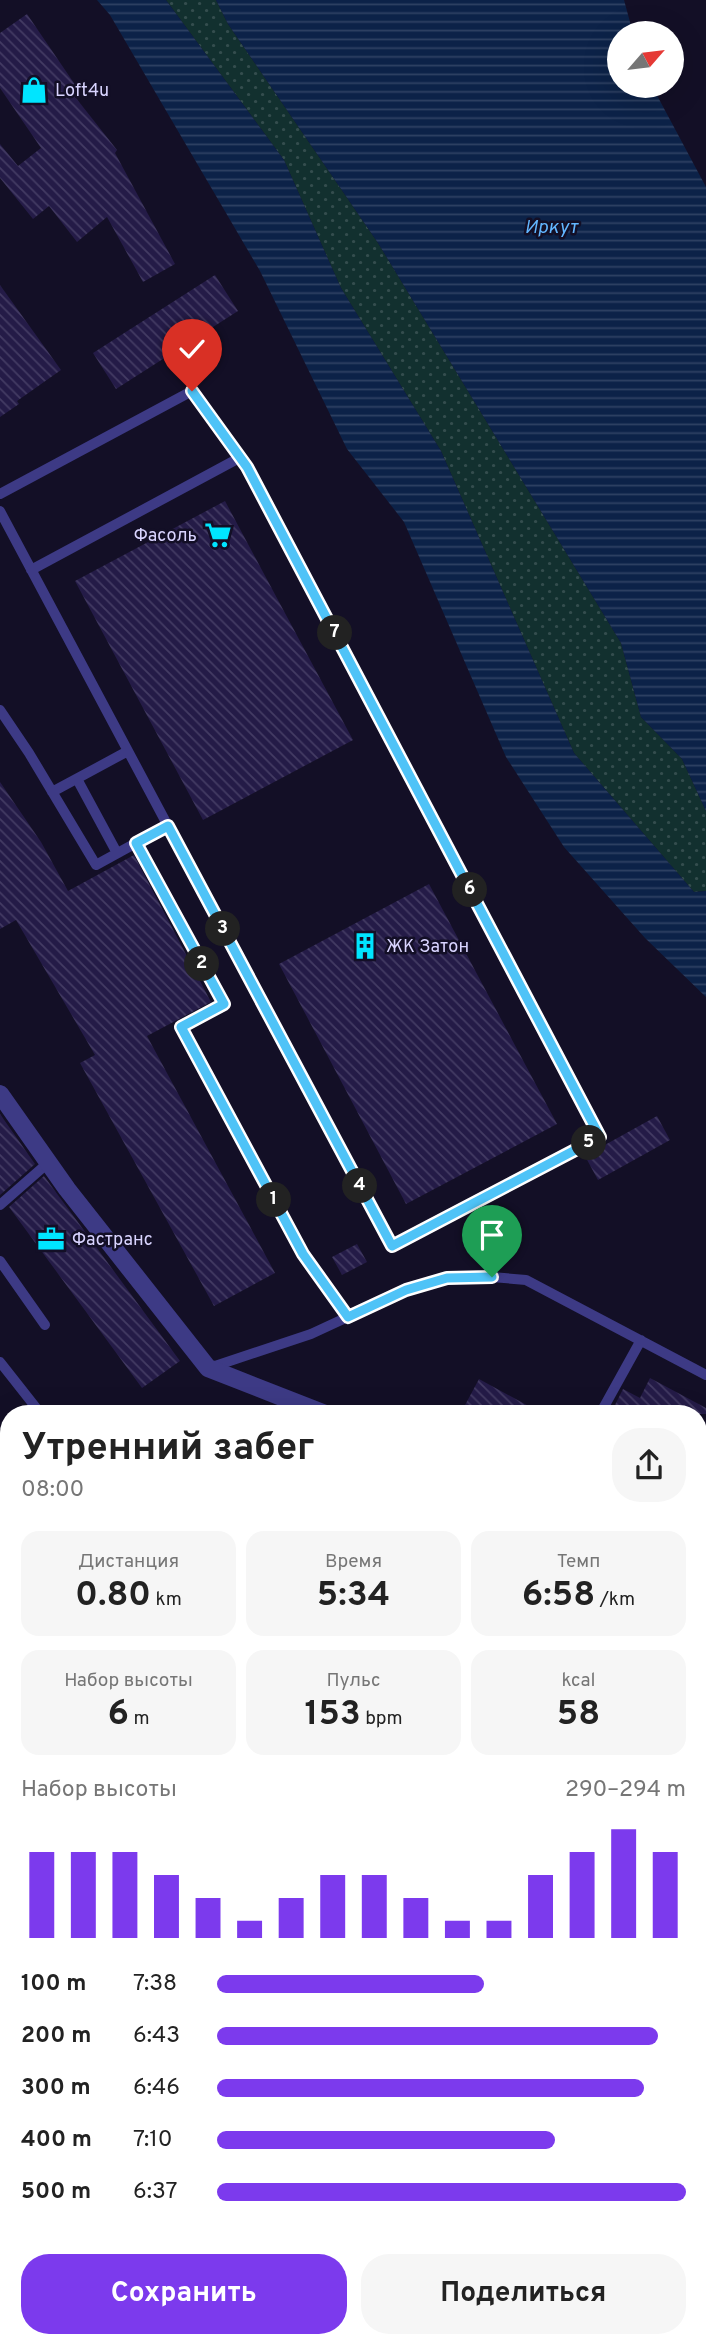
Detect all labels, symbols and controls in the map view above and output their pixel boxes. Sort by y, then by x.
north arrow [607,21,684,98]
map controls [607,21,684,98]
shop icon: Loft4u [19,75,49,105]
place label: Loft4u [55,80,109,103]
water label: Иркут [525,216,579,240]
pin [162,319,222,391]
icon: check [173,330,211,368]
supermarket icon: Фасоль [203,520,233,550]
place label: Фасоль [134,525,197,548]
pin: 7 [318,616,352,650]
text: 7 [329,620,340,644]
pin: 6 [452,872,488,908]
text: 6 [464,877,475,901]
pin: 3 [206,912,241,946]
text: 3 [217,916,228,940]
building icon: ЖК Затон [350,931,380,961]
place label: ЖК Затон [386,936,469,959]
pin: 2 [184,946,220,982]
text: 2 [196,951,207,975]
pin: 5 [572,1126,606,1160]
text: 5 [583,1130,594,1154]
pin: 4 [342,1168,378,1204]
text: 4 [353,1173,366,1197]
pin: 1 [256,1182,292,1218]
text: 1 [270,1187,277,1211]
pin [462,1205,522,1277]
icon: arrive [473,1216,511,1254]
office icon: Фастранс [36,1224,66,1254]
place label: Фастранс [72,1229,153,1252]
text: Утренний забег [21,1425,315,1474]
button: share [612,1428,686,1502]
text: 08:00 [21,1476,84,1505]
text: Дистанция [78,1550,179,1574]
text: Время [325,1550,382,1574]
text: Темп [557,1550,600,1574]
text: 0.80 [75,1574,151,1618]
text: 5:34 [317,1574,390,1618]
text: 6:58 [522,1574,595,1618]
text: km [151,1588,182,1612]
text: /km [595,1588,635,1612]
text: Набор высоты [64,1669,193,1693]
text: Пульс [326,1669,381,1693]
text: kcal [562,1669,595,1693]
text: 6 [107,1693,129,1737]
text: 153 [304,1693,361,1737]
text: 58 [557,1693,600,1737]
text: m [129,1707,150,1731]
text: bpm [361,1707,403,1731]
text: Набор высоты [21,1776,177,1805]
text: 290–294 m [565,1776,686,1805]
text: 100 m [21,1970,86,1999]
text: 7:38 [133,1970,177,1999]
text: 200 m [21,2022,91,2051]
text: 6:43 [133,2022,180,2051]
text: 300 m [21,2074,91,2103]
text: 6:46 [133,2074,180,2103]
text: 400 m [21,2126,92,2155]
text: 7:10 [133,2126,173,2155]
text: 500 m [21,2178,91,2207]
text: 6:37 [133,2178,178,2207]
button: Сохранить [21,2254,347,2334]
button: Поделиться [361,2254,686,2334]

